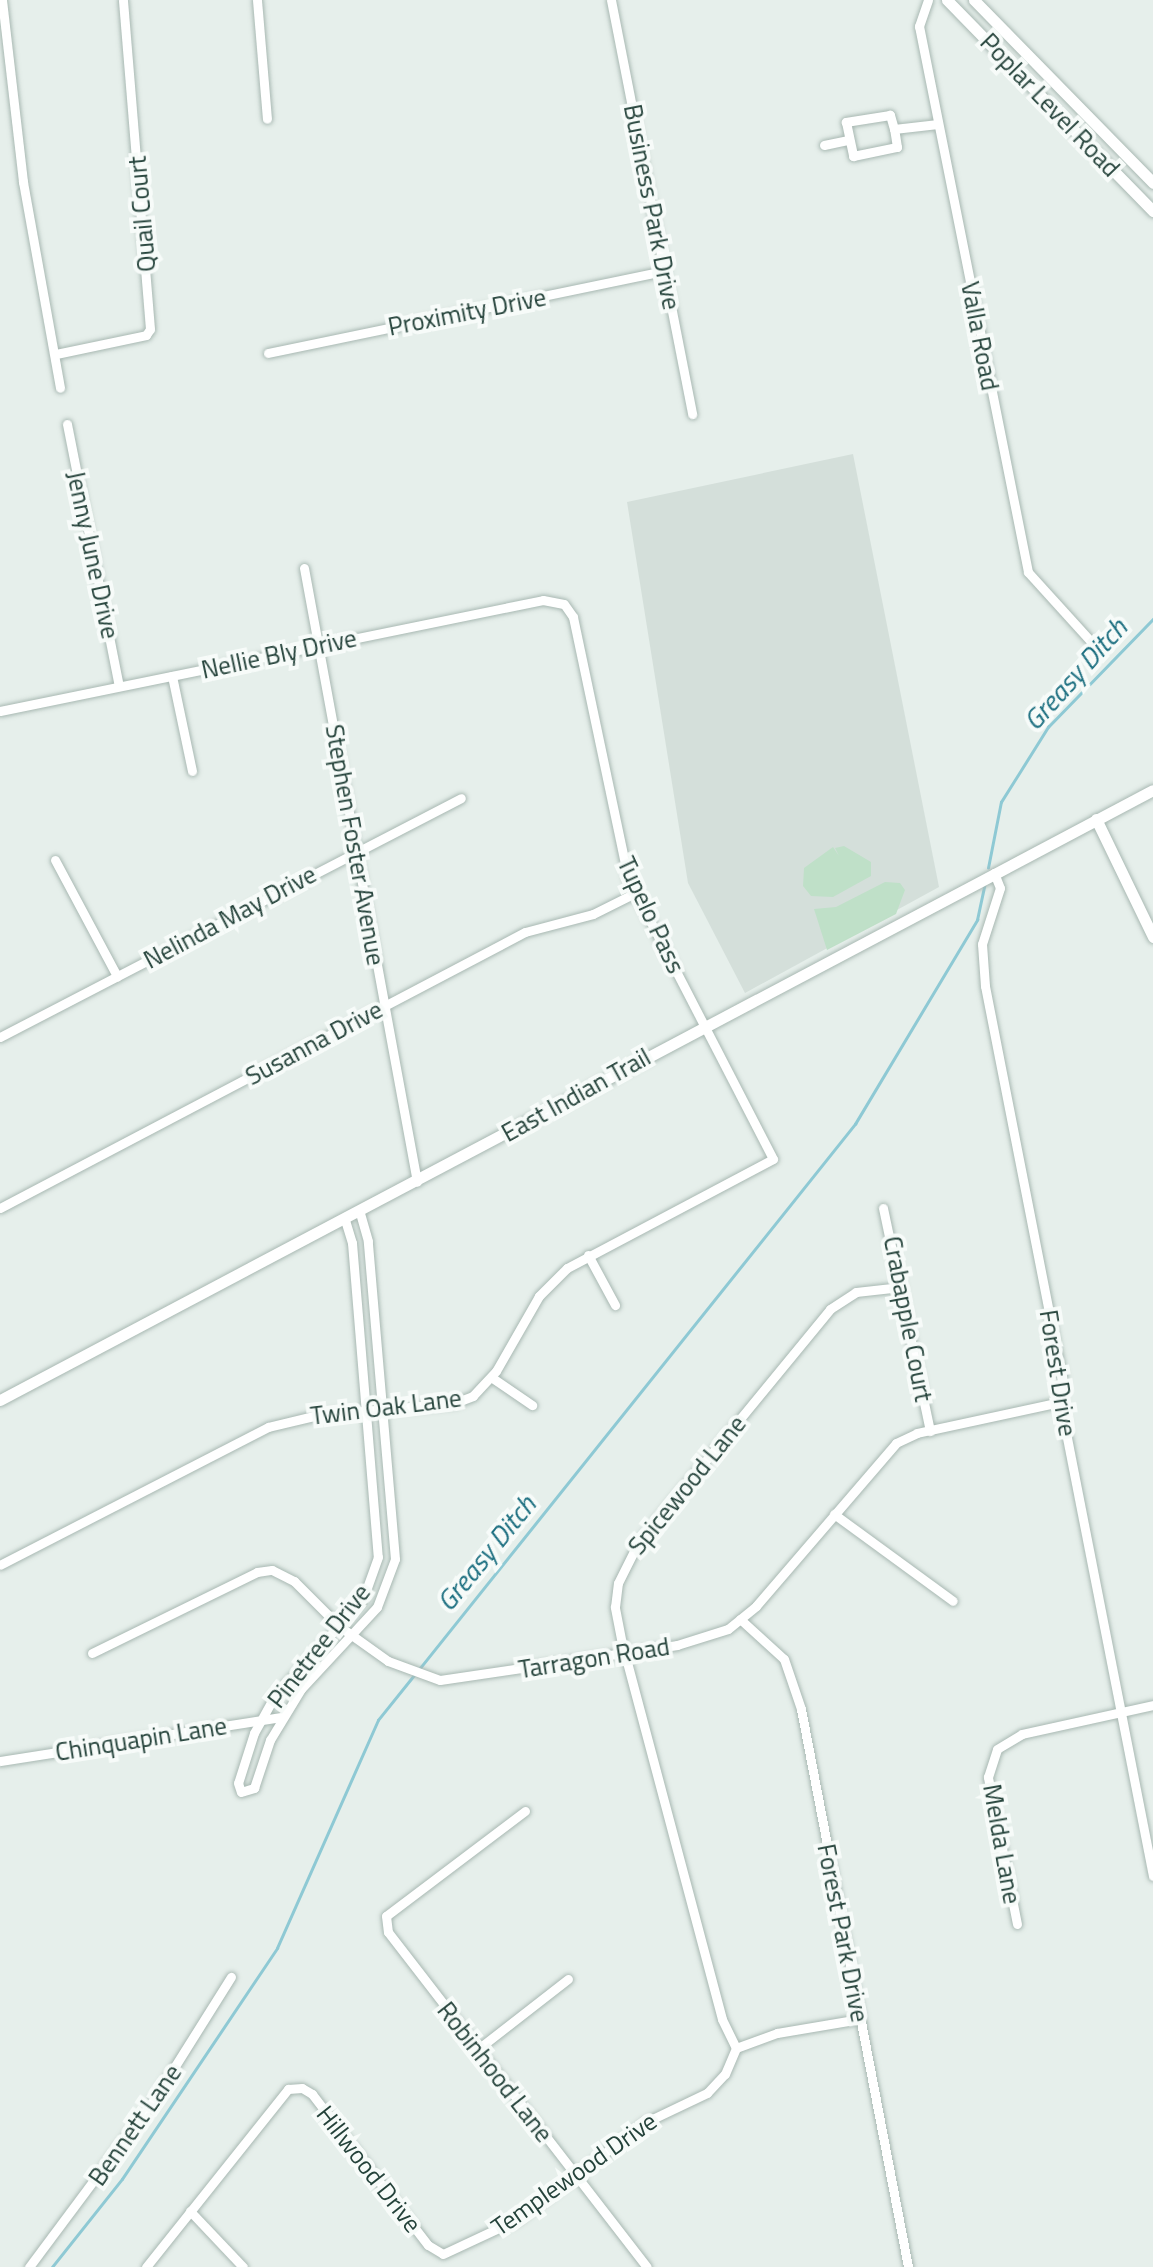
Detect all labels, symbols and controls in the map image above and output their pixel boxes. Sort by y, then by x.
street label: Poplar Level Road [974,27,1126,183]
street label: Business Park Drive [617,102,687,312]
street label: Quail Court [122,155,162,273]
street label: Valla Road [955,279,1005,393]
street label: Proximity Drive [385,282,549,342]
street label: Jenny June Drive [61,468,125,642]
water label: Greasy Ditch [1016,611,1134,737]
street label: Nellie Bly Drive [199,623,359,685]
street label: Stephen Foster Avenue [319,722,391,968]
street label: Tupelo Pass [611,852,691,978]
street label: Nelinda May Drive [139,859,321,975]
street label: Susanna Drive [241,994,387,1092]
street label: East Indian Trail [496,1042,656,1148]
street label: Crabapple Court [877,1234,939,1404]
street label: Forest Drive [1033,1308,1083,1438]
street label: Twin Oak Lane [309,1383,463,1431]
street label: Spicewood Lane [622,1409,752,1561]
water label: Greasy Ditch [429,1488,543,1618]
street label: Pinetree Drive [261,1578,377,1714]
street label: Tarragon Road [516,1631,672,1685]
street label: Chinquapin Lane [53,1711,229,1767]
street label: Melda Lane [977,1782,1027,1906]
street label: Forest Park Drive [811,1841,875,2025]
street label: Robinhood Lane [431,1996,559,2148]
street label: Bennett Lane [82,2059,188,2191]
street label: Hillwood Drive [310,2100,428,2238]
street label: Templewood Drive [486,2106,662,2242]

